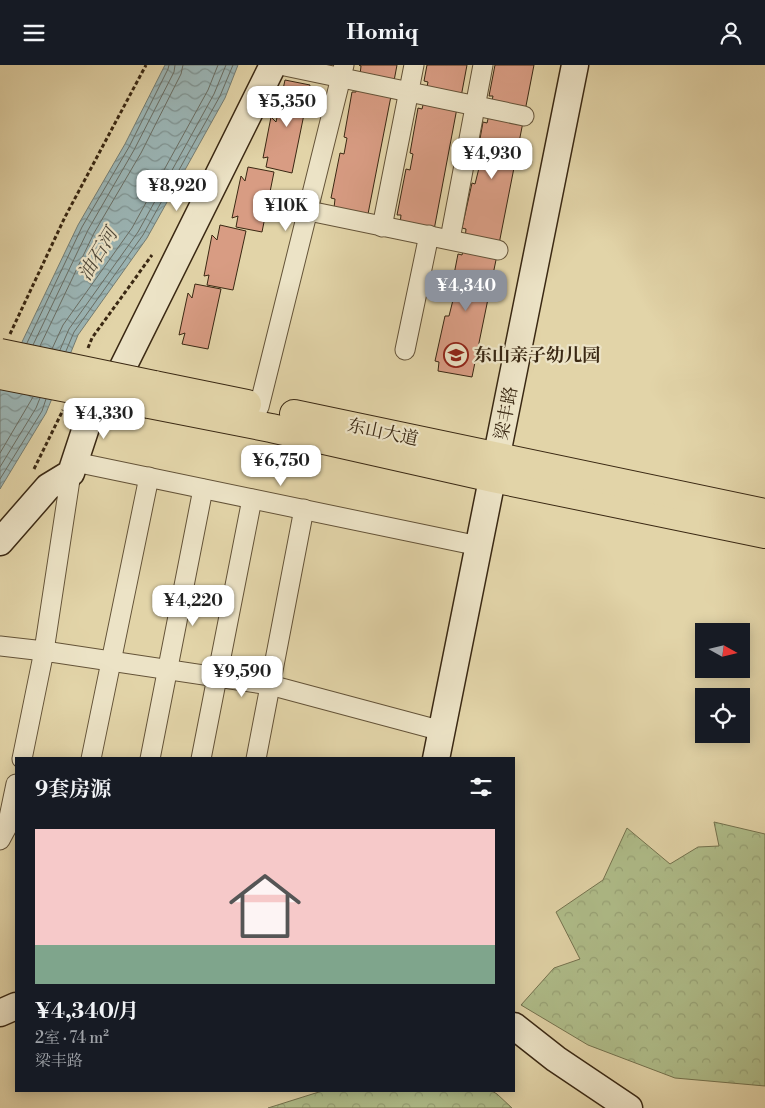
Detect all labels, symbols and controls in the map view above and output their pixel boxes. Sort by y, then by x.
icon: menu [20,19,48,47]
text: Homiq [347,19,418,46]
icon: person [717,19,745,47]
pin: ¥5,350 [246,85,328,128]
text: ¥5,350 [258,92,316,112]
pin: ¥4,930 [451,137,533,180]
text: ¥4,930 [462,144,522,164]
pin: ¥8,920 [136,169,218,212]
text: ¥8,920 [147,176,207,196]
pin: ¥10K [256,189,316,232]
text: ¥10K [264,196,308,216]
water label: 油石河 [73,221,124,285]
pin: ¥4,340 [425,269,507,312]
text: ¥4,340 [436,276,496,296]
school or university icon: 东山亲子幼儿园 [443,342,469,368]
place label: 东山亲子幼儿园 [474,344,600,367]
street label: 梁丰路 [490,384,523,442]
pin: ¥4,330 [63,397,145,440]
text: ¥4,330 [75,404,133,424]
street label: 东山大道 [345,414,421,451]
pin: ¥6,750 [240,445,322,487]
text: ¥6,750 [252,451,310,471]
pin: ¥4,220 [152,585,234,627]
text: ¥4,220 [163,591,223,611]
north arrow [695,623,750,677]
map controls [695,623,750,743]
pin: ¥9,590 [201,655,283,698]
text: ¥9,590 [213,662,271,682]
button: locate [695,688,750,743]
icon: filters [467,773,495,801]
text: 9套房源 [35,777,111,803]
icon: home [220,861,310,951]
text: ¥4,340/月 [35,999,139,1025]
text: 2室 · 74 m² [35,1028,109,1048]
text: 梁丰路 [35,1051,83,1071]

